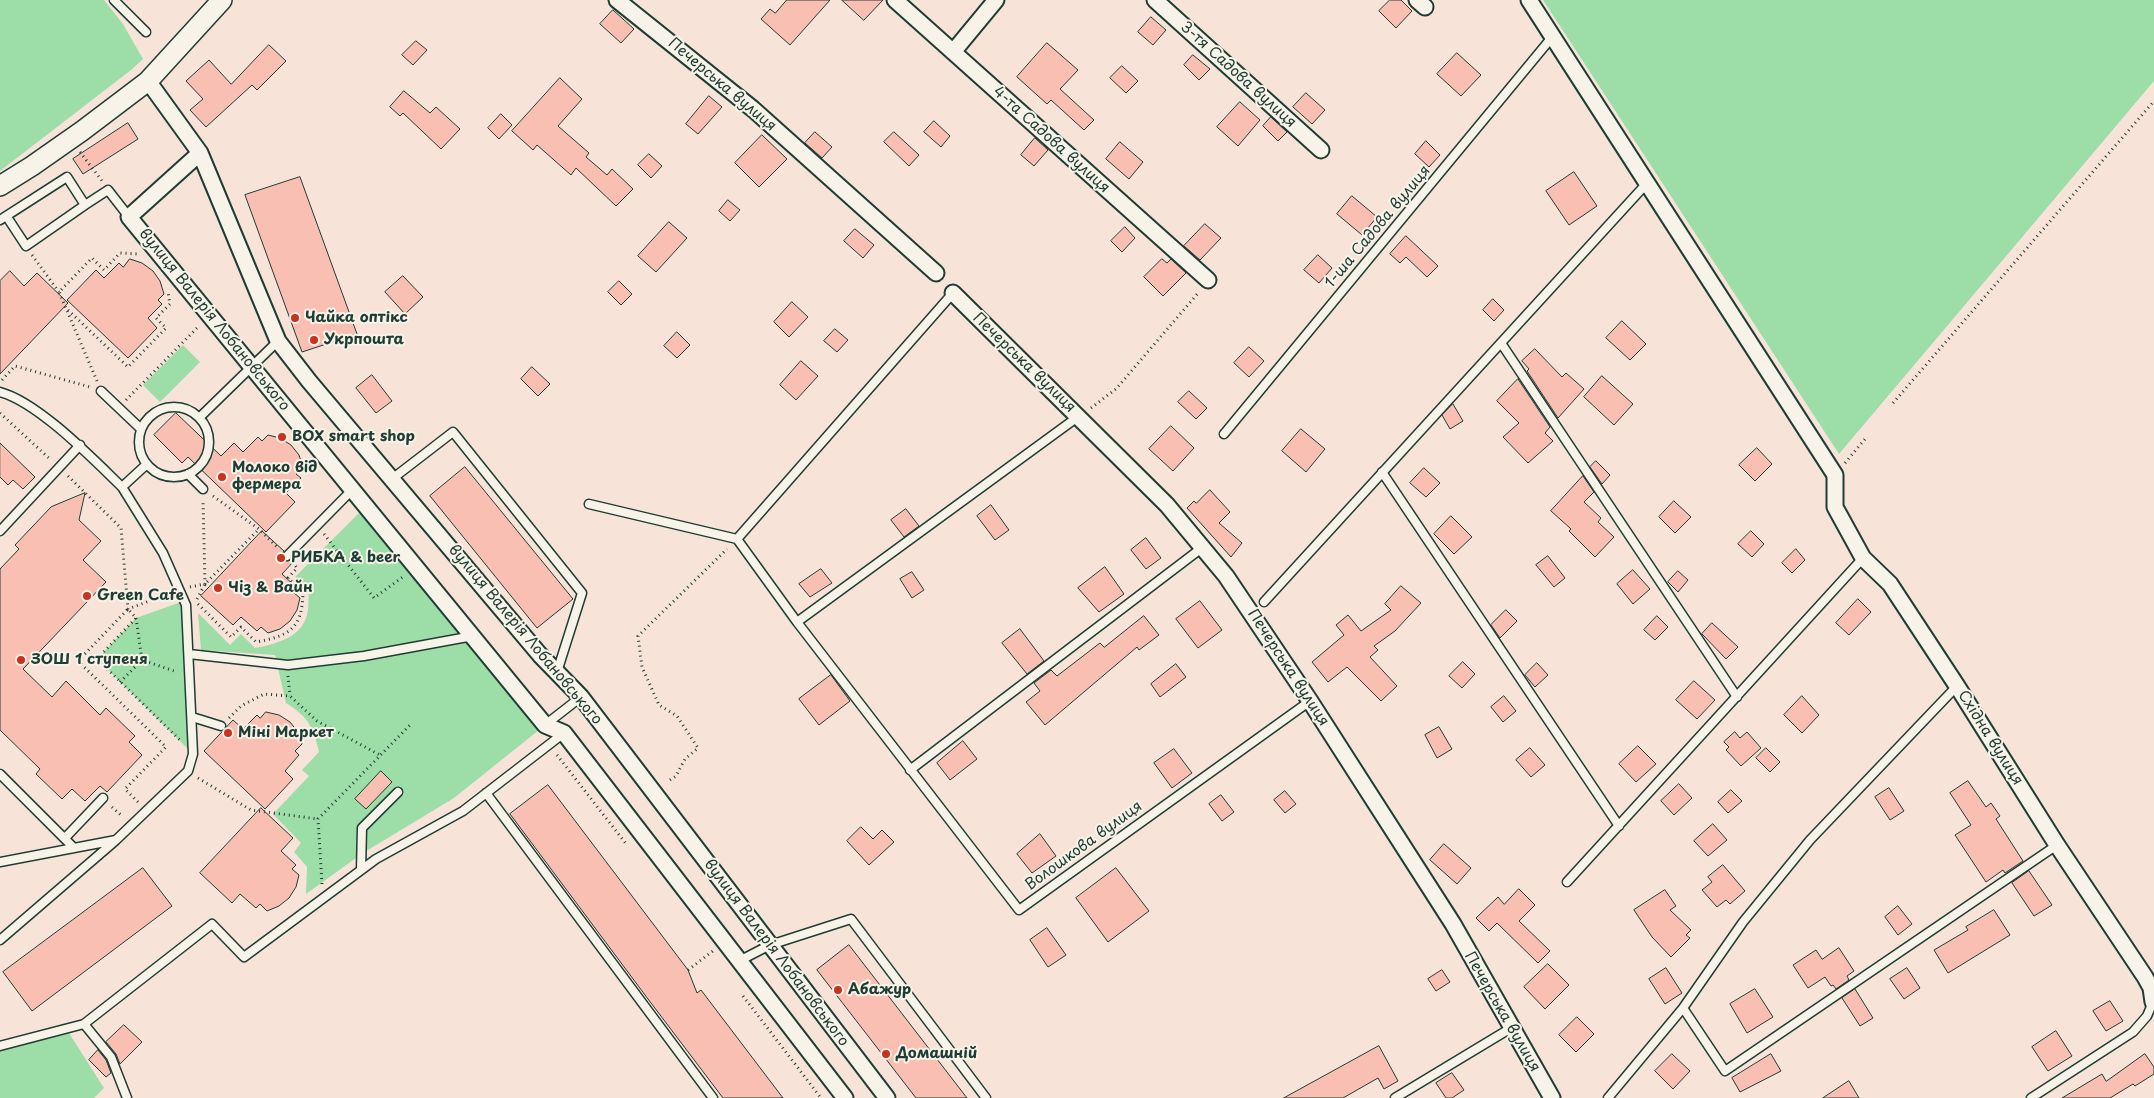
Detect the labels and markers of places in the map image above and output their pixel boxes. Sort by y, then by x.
place label: Чайка оптікс [305,309,408,327]
marker: Чайка оптікс [289,312,301,324]
place label: Укрпошта [324,331,404,349]
marker: Укрпошта [308,334,320,346]
place label: BOX smart shop [292,428,415,446]
marker: BOX smart shop [276,431,288,443]
place label: Молоко від фермера [232,459,317,494]
marker: Молоко від фермера [216,471,228,483]
place label: РИБКА & beer [291,549,400,567]
marker: РИБКА & beer [275,552,287,564]
place label: Чіз & Вайн [228,579,313,597]
marker: Чіз & Вайн [212,582,224,594]
place label: Green Cafe [97,587,184,605]
marker: Green Cafe [81,590,93,602]
place label: ЗОШ 1 ступеня [31,651,148,669]
marker: ЗОШ 1 ступеня [15,654,27,666]
place label: Міні Маркет [238,724,334,742]
marker: Міні Маркет [222,727,234,739]
place label: Абажур [848,981,911,999]
marker: Абажур [832,984,844,996]
place label: Домашній [896,1045,977,1063]
marker: Домашній [880,1048,892,1060]

